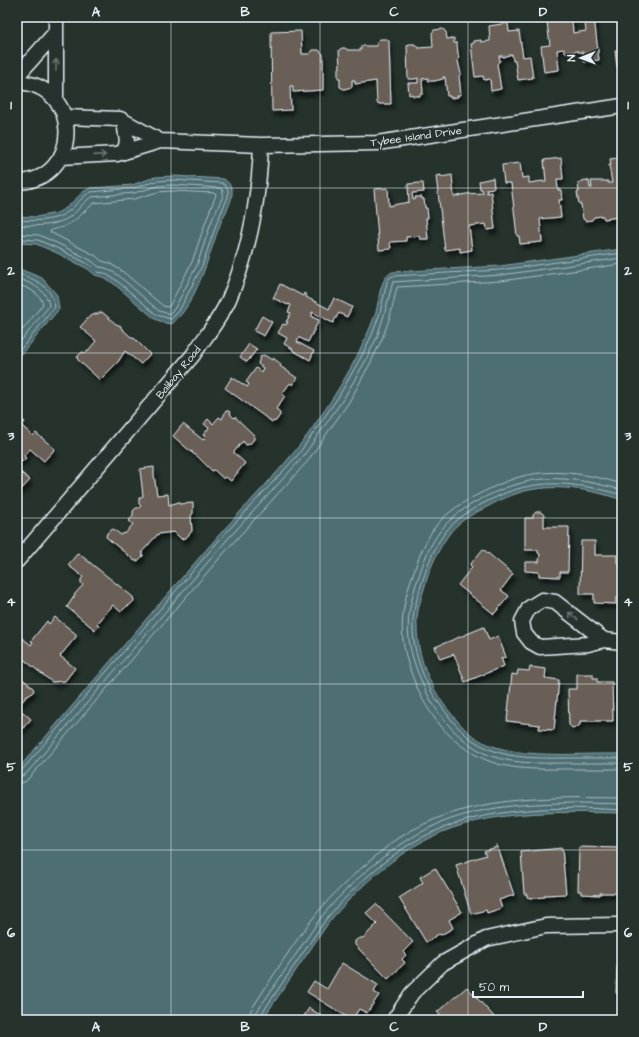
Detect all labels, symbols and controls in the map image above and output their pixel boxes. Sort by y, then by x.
text: A [92,3,101,21]
text: B [240,3,250,21]
text: C [389,3,399,21]
text: D [539,3,548,21]
north arrow [561,38,601,78]
text: N [564,54,579,62]
one-way arrow [52,59,60,72]
text: 1 [10,96,12,114]
text: 1 [627,96,629,114]
street label: Tybee Island Drive [369,123,463,151]
one-way arrow [93,152,106,159]
text: 2 [6,262,15,280]
text: 2 [623,262,632,280]
street label: Balibay Road [152,342,205,403]
text: 3 [7,427,15,445]
text: 3 [624,427,632,445]
text: 4 [7,593,16,611]
text: 4 [624,593,633,611]
one-way arrow [567,611,578,620]
text: 5 [6,758,16,776]
text: 5 [623,758,633,776]
text: 6 [7,924,16,942]
text: 6 [624,924,633,942]
scale bar [473,973,583,999]
text: 50 m [479,979,510,996]
text: A [92,1018,101,1036]
text: B [240,1018,250,1036]
text: C [389,1018,399,1036]
text: D [539,1018,548,1036]

